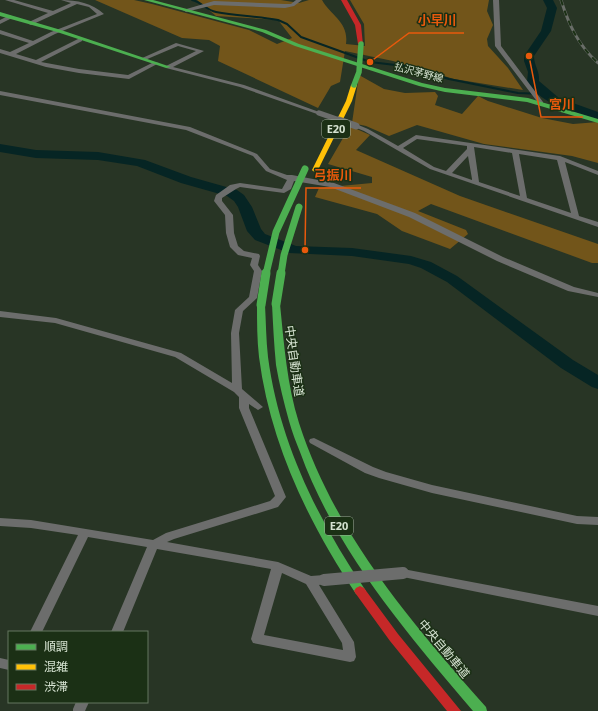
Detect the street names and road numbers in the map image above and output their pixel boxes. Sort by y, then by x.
street label: 払沢茅野線 [393,59,445,85]
road number: E20 [322,120,350,138]
street label: 中央自動車道 [281,324,308,398]
road number: E20 [325,517,353,535]
street label: 中央自動車道 [415,616,474,682]

